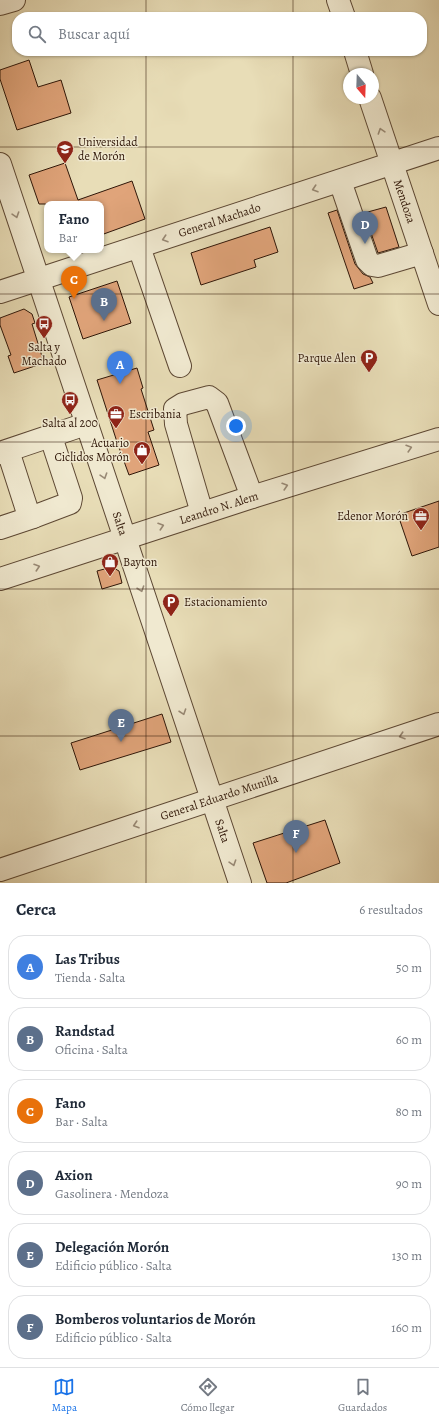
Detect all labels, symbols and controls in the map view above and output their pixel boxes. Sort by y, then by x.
search box [12,12,427,56]
icon: search [26,23,48,45]
text: Buscar aquí [58,24,130,44]
north arrow [343,68,379,104]
one-way arrow [377,127,386,134]
place label: Universidad de Morón [78,134,138,164]
school or university icon: Universidad de Morón [55,139,75,164]
street label: Mendoza [390,177,420,226]
one-way arrow [311,184,318,193]
street label: General Machado [176,199,263,241]
popup [44,201,104,253]
text: Fano [59,209,89,229]
one-way arrow [12,211,20,218]
pin: D [352,211,378,244]
text: Bar [59,229,77,246]
one-way arrow [161,234,168,242]
pin: C [61,266,87,299]
pin: B [91,288,117,321]
bus stop icon: Salta y Machado [34,314,54,339]
place label: Salta y Machado [21,339,67,369]
parking icon: Parque Alen [359,348,379,373]
place label: Parque Alen [297,350,356,366]
pin: A [107,351,133,384]
bus stop icon: Salta al 200 [60,390,80,415]
office icon: Escribania [106,404,126,429]
place label: Escribania [129,406,182,422]
place label: Salta al 200 [42,415,98,431]
your location [226,416,246,436]
place label: Acuario Ciclidos Morón [54,435,129,465]
shop icon: Acuario Ciclidos Morón [132,440,152,465]
one-way arrow [406,444,413,453]
one-way arrow [99,472,107,479]
one-way arrow [282,482,289,491]
street label: Leandro N. Alem [177,488,260,528]
office icon: Edenor Morón [411,506,431,531]
place label: Edenor Morón [337,508,408,524]
street label: Salta [109,509,132,538]
one-way arrow [158,522,165,531]
shop icon: Bayton [100,552,120,577]
place label: Bayton [123,554,158,570]
one-way arrow [33,563,40,572]
one-way arrow [137,585,145,592]
parking icon: Estacionamiento [161,592,181,617]
place label: Estacionamiento [184,594,267,610]
one-way arrow [178,708,187,715]
pin: E [108,709,134,742]
one-way arrow [399,731,406,740]
street label: General Eduardo Munilla [158,770,280,824]
street label: Salta [211,817,234,845]
one-way arrow [132,820,139,828]
pin: F [283,820,309,853]
one-way arrow [229,859,237,866]
text: Cerca [16,898,56,921]
text: 6 resultados [359,901,423,918]
text: Las Tribus [55,949,120,969]
text: A [26,959,34,976]
text: 50 m [396,959,422,976]
text: Tienda · Salta [55,969,125,986]
text: Randstad [55,1021,115,1041]
text: B [26,1031,34,1048]
text: 60 m [396,1031,422,1048]
text: Oficina · Salta [55,1041,128,1058]
text: Fano [55,1093,86,1113]
text: C [26,1103,34,1120]
text: 80 m [395,1103,422,1120]
text: Bar · Salta [55,1113,108,1130]
text: Axion [55,1165,93,1185]
text: D [25,1175,35,1192]
text: 90 m [396,1175,422,1192]
text: Gasolinera · Mendoza [55,1185,169,1202]
text: Delegación Morón [55,1237,169,1257]
text: E [26,1247,34,1264]
text: 130 m [392,1247,422,1264]
text: Edificio público · Salta [55,1257,172,1274]
text: Bomberos voluntarios de Morón [55,1309,256,1329]
text: F [27,1319,33,1336]
text: 160 m [391,1319,422,1336]
text: Edificio público · Salta [55,1329,172,1346]
tab: Mapa [52,1376,77,1415]
tab: Cómo llegar [181,1376,234,1415]
tab: Guardados [338,1376,387,1415]

